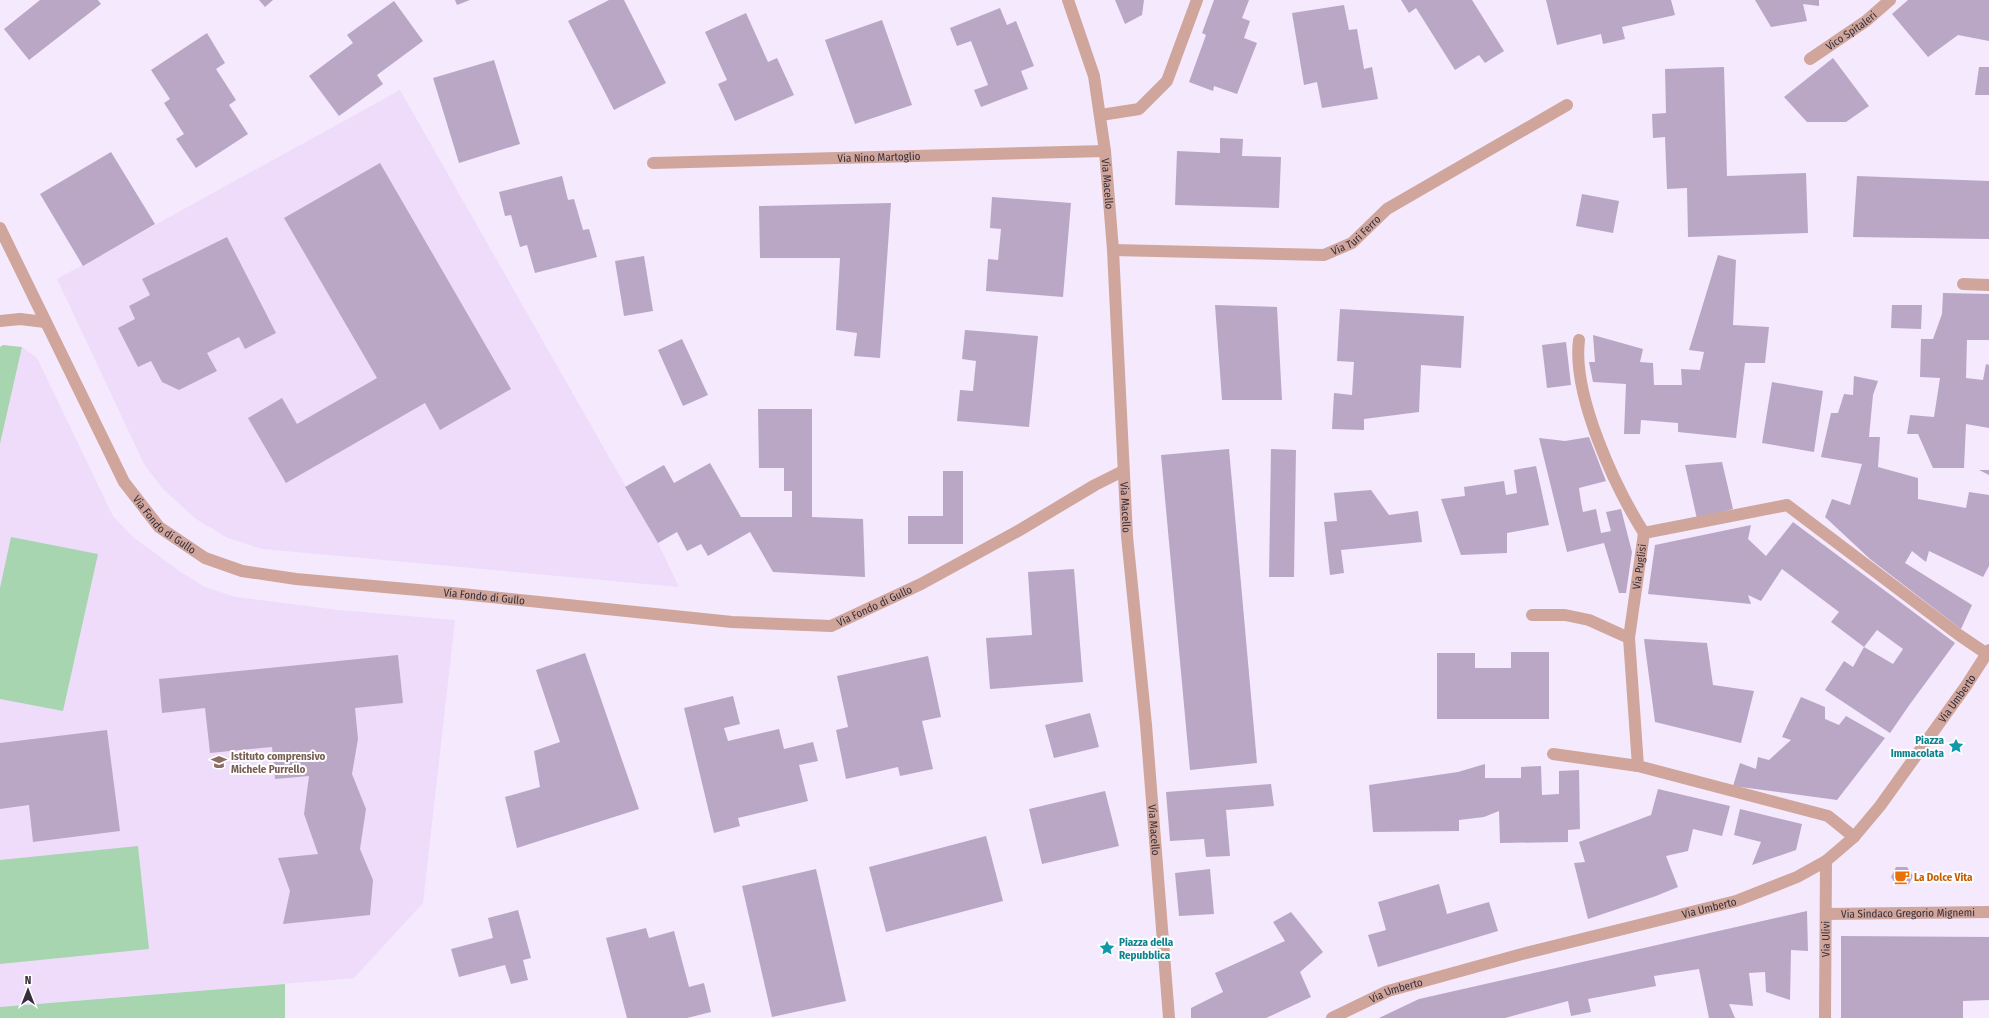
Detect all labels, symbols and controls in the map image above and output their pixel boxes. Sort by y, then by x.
street label: Vico Spitaleri [1823,8,1879,53]
street label: Via Nino Martoglio [837,149,921,165]
street label: Via Macello [1099,158,1116,210]
street label: Via Turi Ferro [1329,212,1383,258]
street label: Via Macello [1118,481,1133,533]
street label: Via Fondo di Gullo [130,493,199,557]
street label: Via Puglisi [1629,543,1649,590]
street label: Via Fondo di Gullo [835,583,914,629]
street label: Via Fondo di Gullo [443,586,526,607]
street label: Via Umberto [1936,672,1978,725]
place label: Piazza Immacolata [1891,734,1945,760]
place icon: Piazza Immacolata [1947,737,1965,755]
place label: Istituto comprensivo Michele Purrello [231,750,326,776]
school or university icon: Istituto comprensivo Michele Purrello [210,753,228,771]
street label: Via Macello [1146,804,1163,856]
cafe icon: La Dolce Vita [1893,868,1911,886]
place label: La Dolce Vita [1914,871,1973,884]
street label: Via Umberto [1681,895,1738,921]
street label: Via Sindaco Gregorio Mignemi [1841,906,1975,920]
street label: Via Ulivi [1819,921,1832,957]
place label: Piazza della Repubblica [1119,936,1174,962]
place icon: Piazza della Repubblica [1098,939,1116,957]
north arrow [8,970,48,1010]
text: N [25,974,31,987]
street label: Via Umberto [1367,975,1424,1006]

